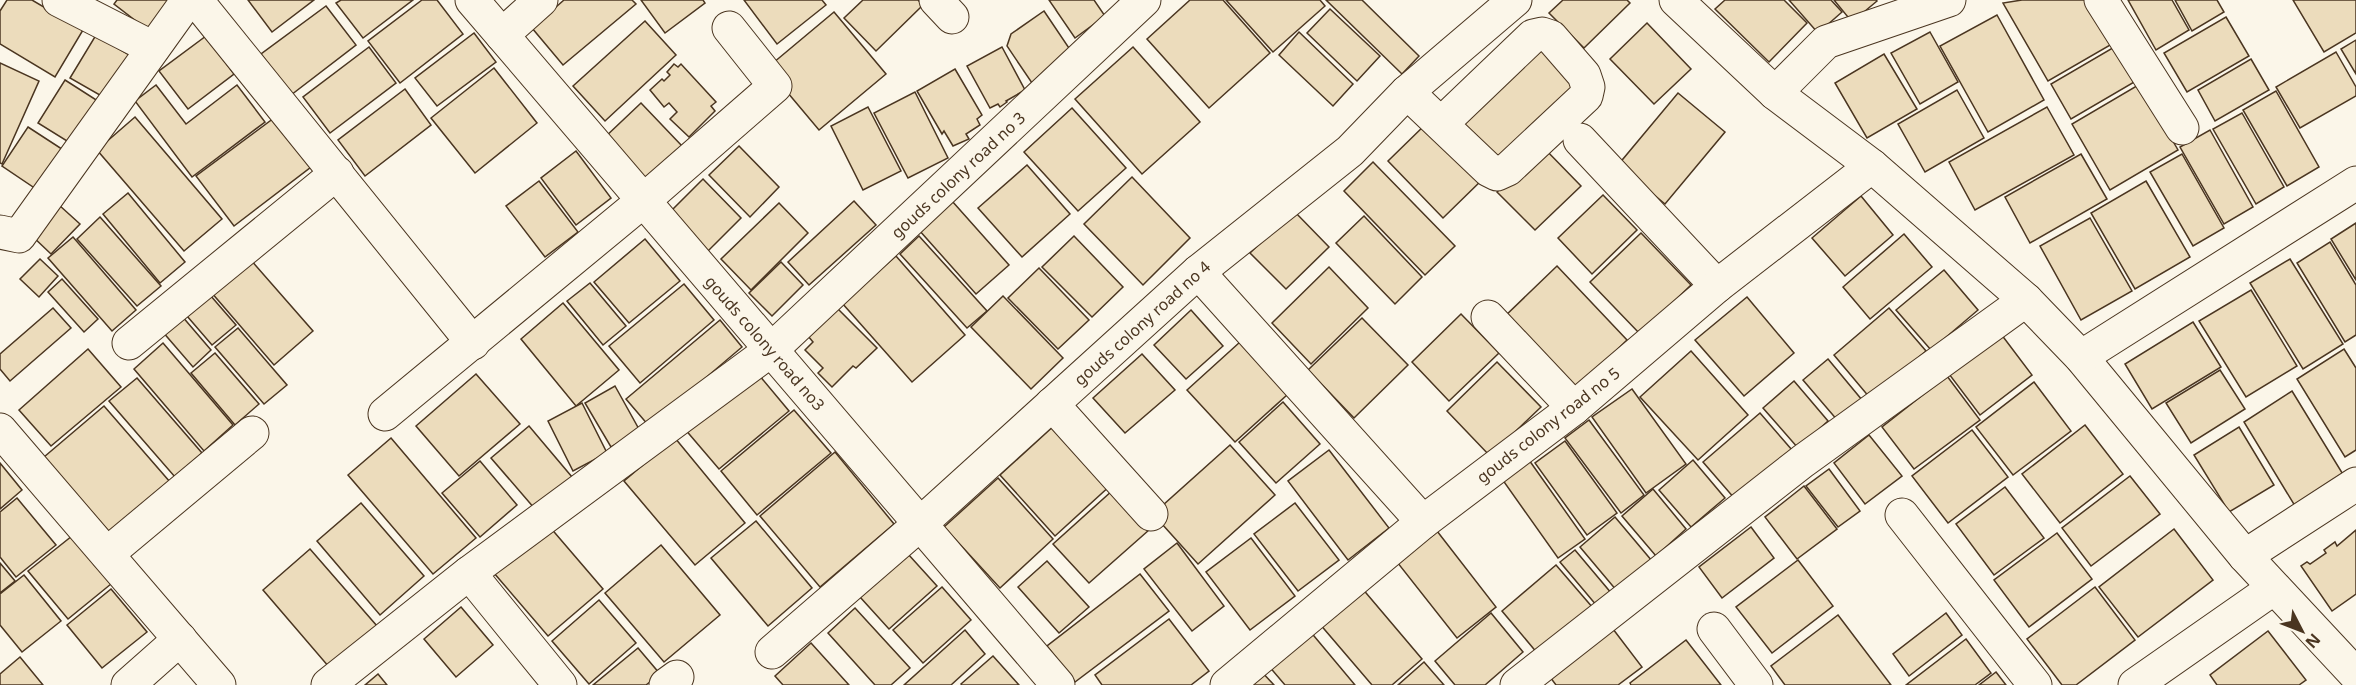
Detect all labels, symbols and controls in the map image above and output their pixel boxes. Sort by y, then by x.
street label: gouds colony road no 3 [886,107,1030,243]
street label: gouds colony road no 4 [1069,256,1215,390]
street label: gouds colony road no3 [700,271,830,415]
street label: gouds colony road no 5 [1472,362,1624,488]
north arrow [2272,601,2332,661]
text: N [2301,629,2326,653]

